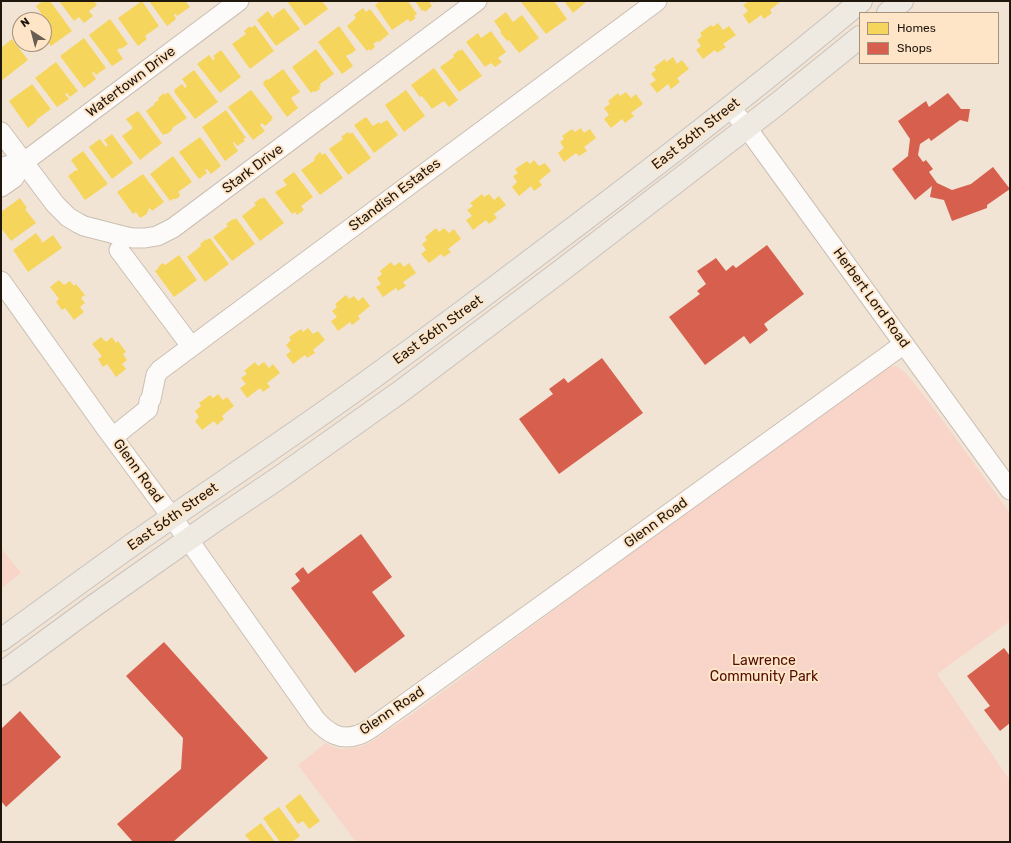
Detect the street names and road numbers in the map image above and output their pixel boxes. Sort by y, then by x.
street label: Watertown Drive [83,43,179,121]
street label: East 56th Street [649,94,743,174]
street label: Stark Drive [219,141,287,197]
street label: Standish Estates [346,155,444,235]
street label: Herbert Lord Road [829,245,913,351]
street label: East 56th Street [390,292,486,368]
street label: Glenn Road [109,436,167,506]
street label: East 56th Street [124,479,222,555]
street label: Glenn Road [621,494,691,552]
street label: Glenn Road [356,683,428,739]

